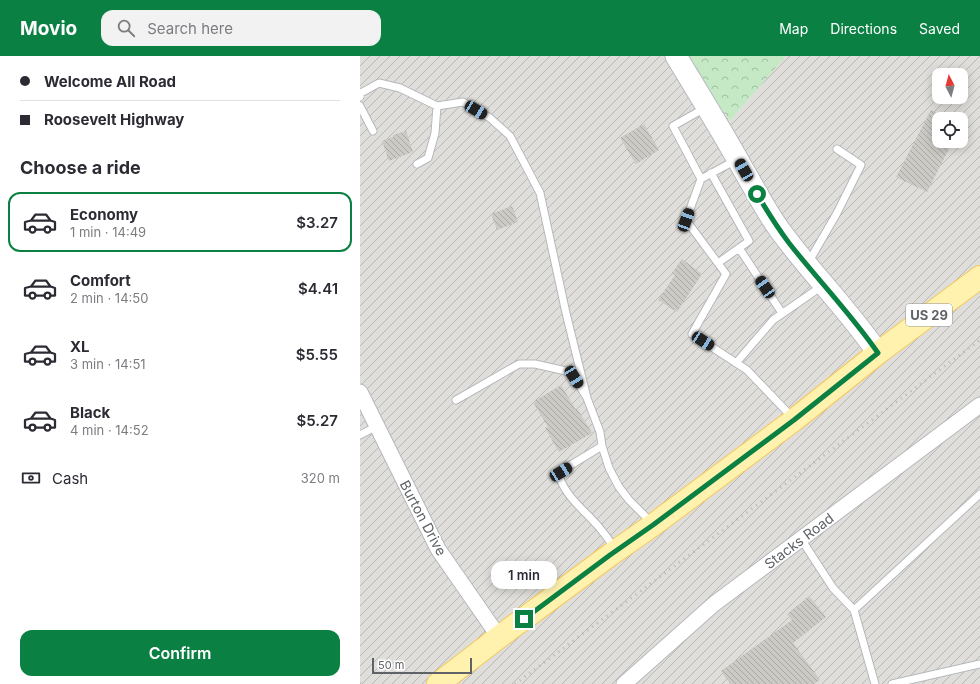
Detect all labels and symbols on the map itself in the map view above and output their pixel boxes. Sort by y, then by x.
north arrow [932,68,968,104]
car [463,99,489,121]
car [733,157,755,183]
route start [748,185,766,203]
car [676,207,696,233]
car [753,274,777,300]
road number: US 29 [906,304,952,326]
car [690,329,716,353]
car [563,364,585,390]
car [548,461,574,483]
street label: Burton Drive [397,477,450,558]
street label: Stacks Road [761,509,837,572]
callout: 1 min [491,561,557,589]
route end [515,610,533,628]
scale bar [372,656,472,675]

